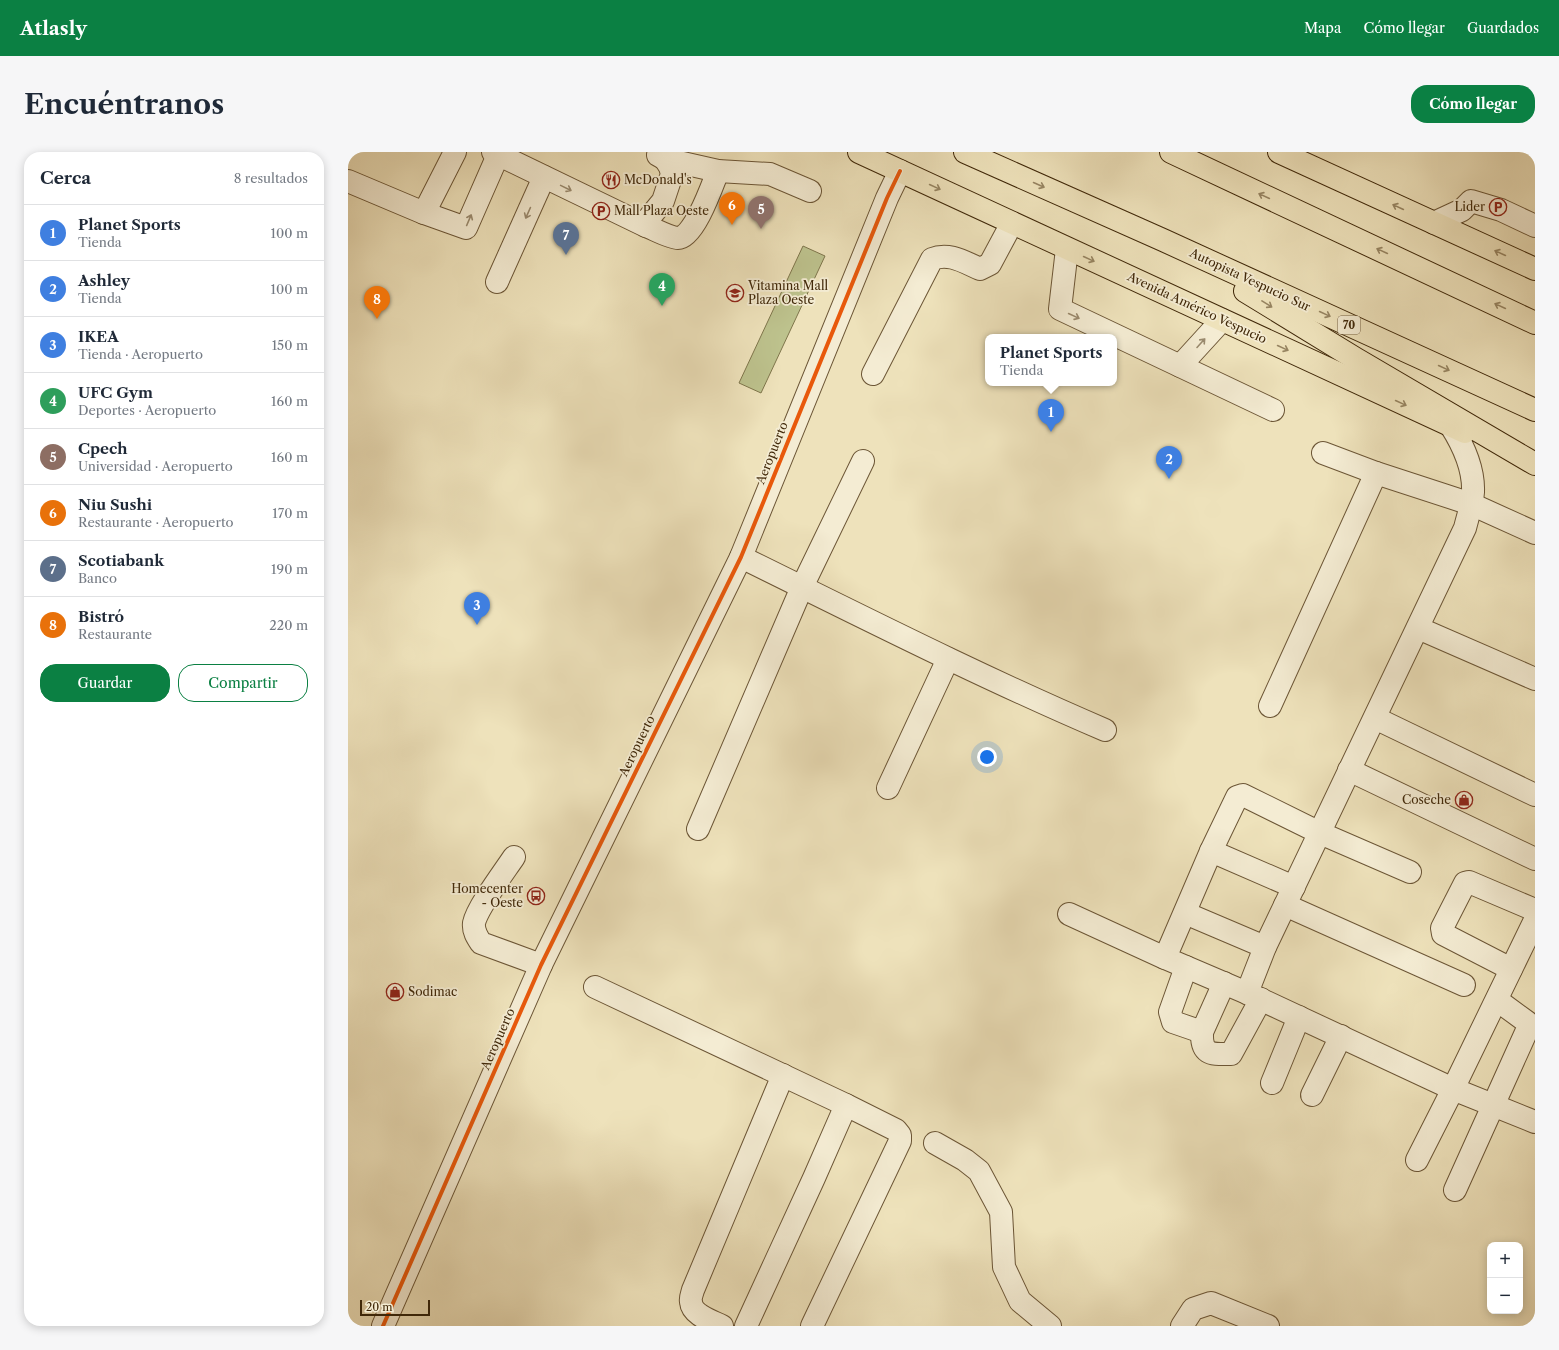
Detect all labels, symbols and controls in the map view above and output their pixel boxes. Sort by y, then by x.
text: Atlasly [20,17,87,40]
text: Mapa [1304,19,1341,37]
text: Cómo llegar [1363,19,1445,37]
text: Guardados [1467,19,1539,37]
button: Cómo llegar [1411,85,1535,123]
text: Encuéntranos [24,87,224,121]
text: Cerca [40,168,91,188]
text: 8 resultados [234,170,308,186]
restaurant icon: McDonald's [601,170,621,190]
place label: McDonald's [624,172,692,187]
one-way arrow [1032,182,1044,189]
one-way arrow [929,184,941,191]
one-way arrow [560,185,572,192]
pin: 6 [719,192,745,225]
one-way arrow [1259,192,1271,199]
pin: 5 [748,196,774,229]
parking icon: Lider [1488,197,1508,217]
place label: Lider [1454,199,1485,214]
parking icon: Mall Plaza Oeste [591,201,611,221]
one-way arrow [1393,202,1405,210]
place label: Mall Plaza Oeste [614,203,709,218]
one-way arrow [524,206,531,218]
text: Planet Sports [78,215,181,234]
one-way arrow [466,215,473,227]
pin: 7 [553,222,579,255]
text: 1 [50,225,56,241]
text: 100 m [270,225,308,241]
text: Tienda [78,234,122,250]
street label: Autopista Vespucio Sur [1187,245,1313,314]
one-way arrow [1376,247,1388,254]
one-way arrow [1494,249,1506,256]
one-way arrow [1083,256,1095,263]
street label: Avenida Américo Vespucio [1124,268,1269,346]
text: Ashley [78,271,130,290]
pin: 4 [649,273,675,306]
place label: Vitamina Mall Plaza Oeste [747,278,829,307]
text: 2 [49,281,57,297]
text: 100 m [270,281,308,297]
school or university icon: Vitamina Mall Plaza Oeste [725,283,745,303]
pin: 8 [364,286,390,319]
text: Tienda [78,290,122,306]
one-way arrow [1261,300,1272,308]
one-way arrow [1494,302,1506,309]
one-way arrow [1319,311,1331,318]
one-way arrow [1068,313,1080,320]
road number: 70 [1338,316,1360,334]
text: IKEA [78,327,119,346]
popup [985,334,1117,386]
text: 3 [49,337,57,353]
text: 150 m [272,337,308,353]
one-way arrow [1196,339,1205,349]
text: Planet Sports [1000,343,1102,362]
one-way arrow [1277,345,1289,353]
text: Tienda · Aeropuerto [78,346,203,362]
text: Tienda [1000,362,1043,378]
one-way arrow [1437,365,1449,372]
text: UFC Gym [78,383,153,402]
text: 4 [49,393,57,409]
text: 160 m [271,393,308,409]
pin: 1 [1038,399,1064,432]
one-way arrow [1395,400,1407,407]
text: Deportes · Aeropuerto [78,402,216,418]
street label: Aeropuerto [752,419,791,487]
text: Cpech [78,439,128,458]
pin: 2 [1156,446,1182,479]
text: 5 [49,449,57,465]
text: 160 m [271,449,308,465]
text: Universidad · Aeropuerto [78,458,233,474]
text: Niu Sushi [78,495,152,514]
text: 6 [49,505,57,521]
text: 170 m [272,505,308,521]
text: Restaurante · Aeropuerto [78,514,233,530]
text: Scotiabank [78,551,164,570]
text: 7 [50,561,56,577]
text: 190 m [271,561,308,577]
text: Banco [78,570,117,586]
pin: 3 [464,592,490,625]
text: Bistró [78,607,124,626]
text: 8 [49,617,57,633]
text: 220 m [269,617,308,633]
text: Restaurante [78,626,152,642]
button: Guardar [40,664,170,702]
button: Compartir [178,664,308,702]
street label: Aeropuerto [615,713,658,780]
your location [977,747,997,767]
shop icon: Coseche [1454,790,1474,810]
place label: Coseche [1402,792,1451,807]
place label: Homecenter - Oeste [451,881,523,910]
bus stop icon: Homecenter - Oeste [526,886,546,906]
shop icon: Sodimac [385,982,405,1002]
place label: Sodimac [408,984,457,999]
street label: Aeropuerto [477,1006,518,1073]
map controls [1487,1242,1523,1314]
button: + [1487,1242,1523,1278]
button: − [1487,1278,1523,1314]
scale bar [360,1298,430,1317]
text: 20 m [366,1300,392,1314]

